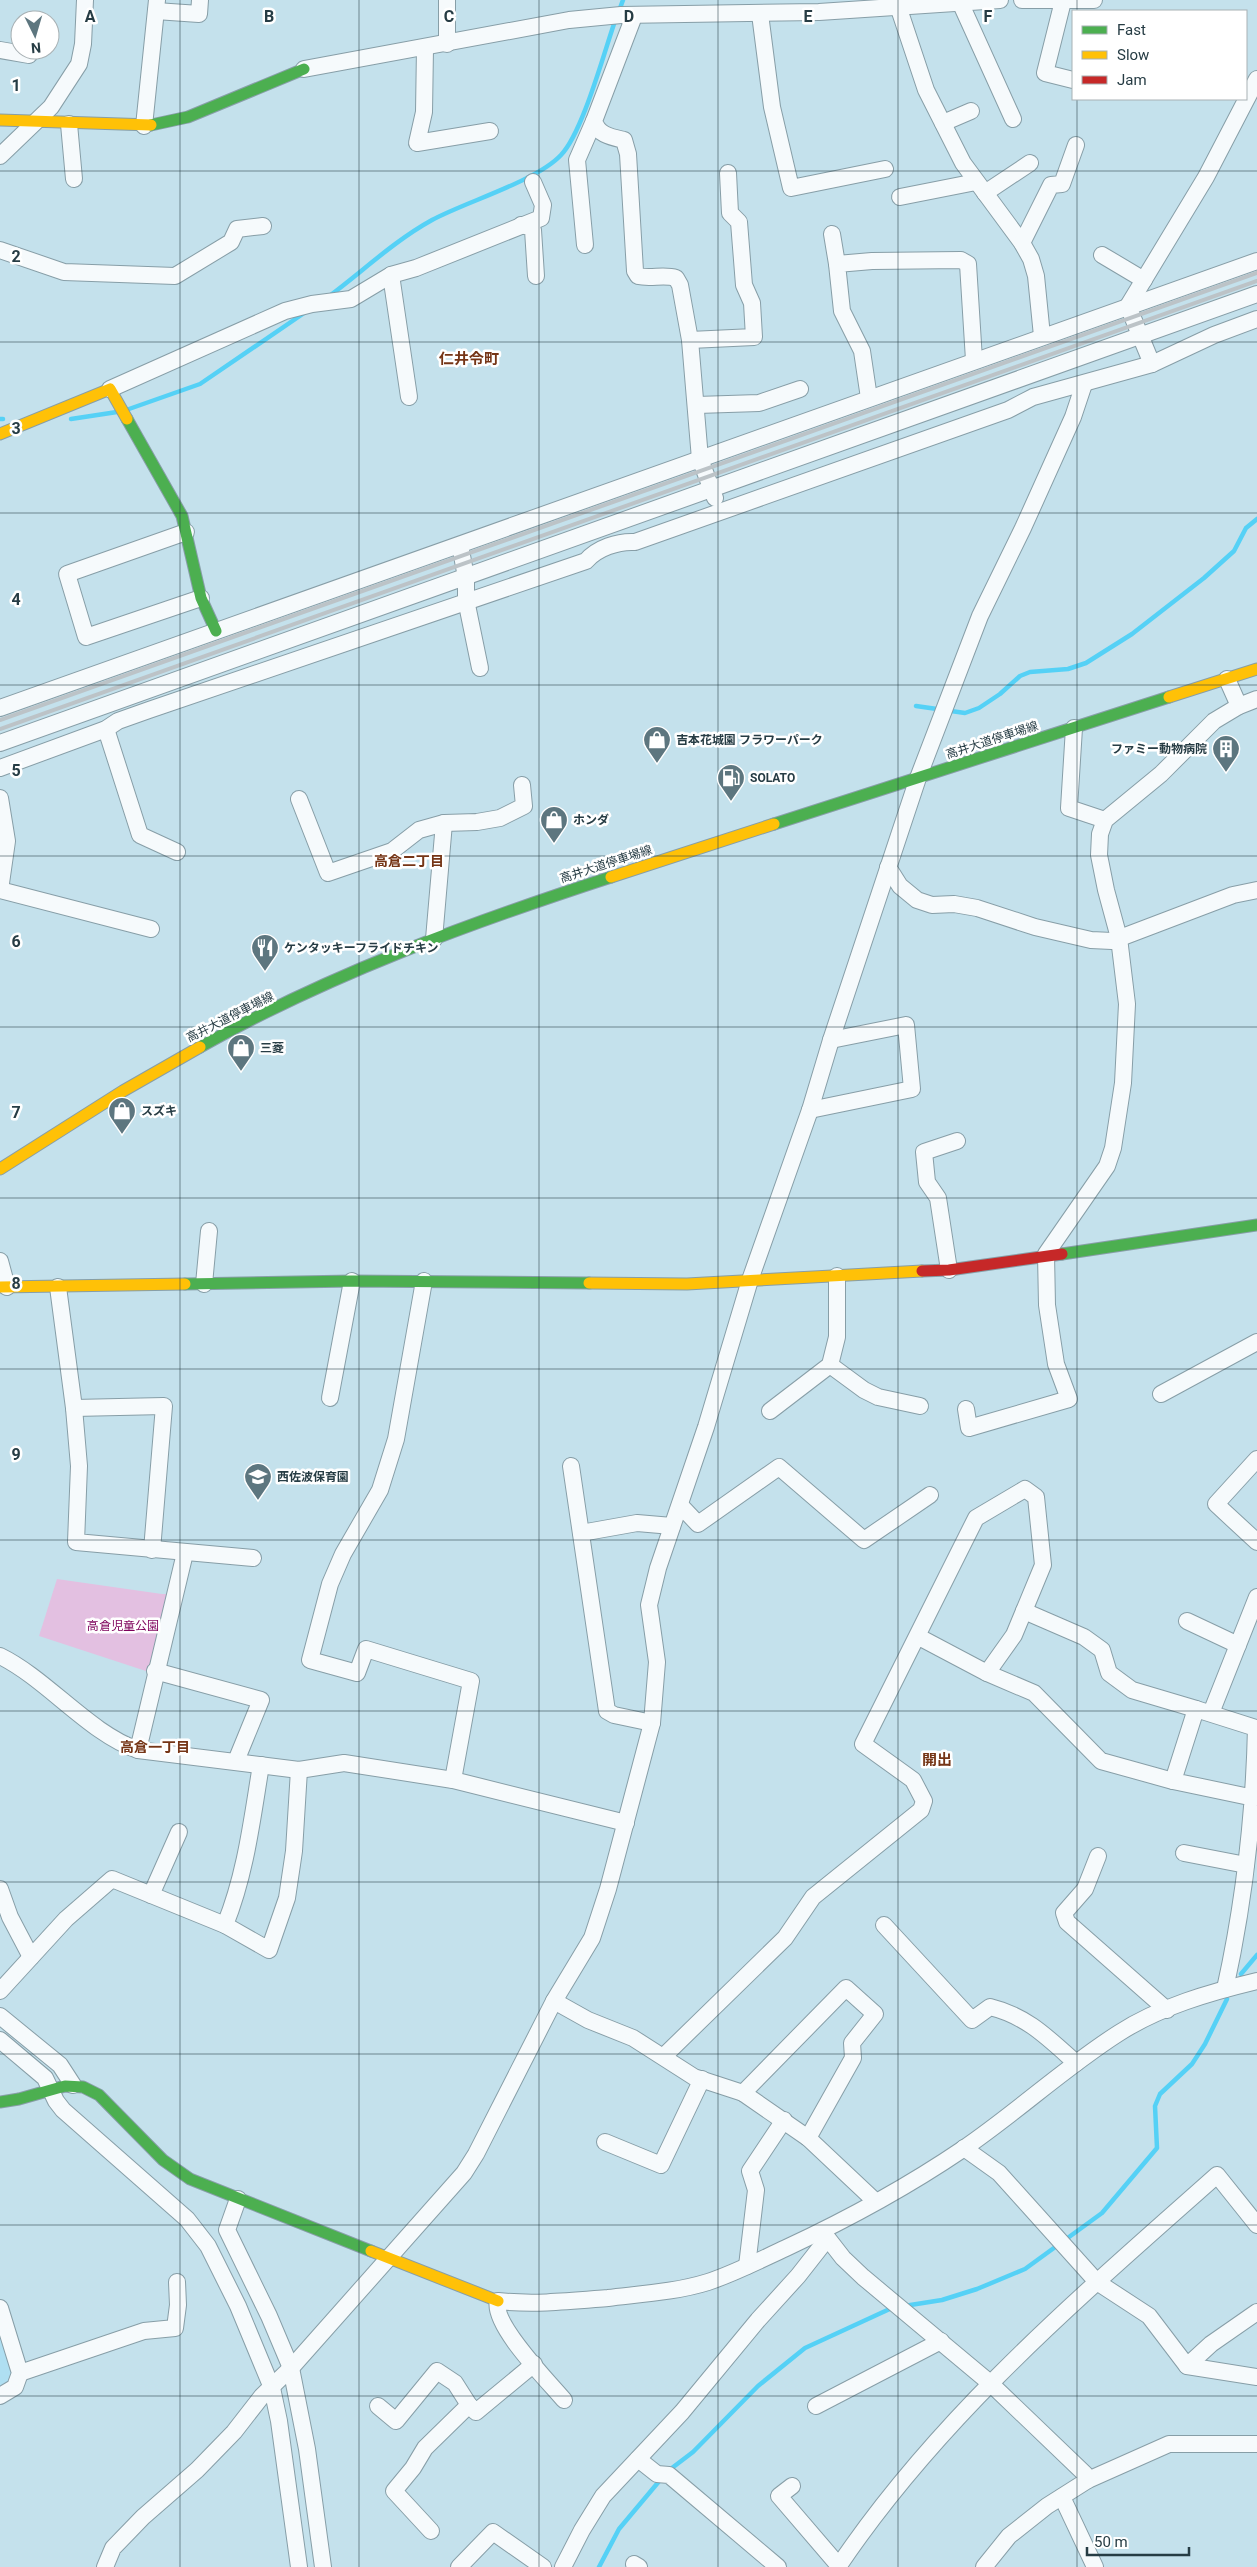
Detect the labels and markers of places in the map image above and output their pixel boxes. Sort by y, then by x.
shop icon: 吉本花城園 フラワーパーク [642,725,672,764]
place label: 吉本花城園 フラワーパーク [676,733,823,747]
building icon: ファミー動物病院 [1211,734,1241,773]
place label: ファミー動物病院 [1111,742,1207,756]
fuel station icon: SOLATO [716,763,746,802]
place label: SOLATO [750,771,795,785]
shop icon: ホンダ [539,805,569,844]
place label: ホンダ [573,813,609,827]
restaurant icon: ケンタッキーフライドチキン [250,933,280,972]
place label: ケンタッキーフライドチキン [284,941,439,955]
shop icon: 三菱 [226,1033,256,1072]
place label: 三菱 [260,1041,284,1055]
shop icon: スズキ [107,1096,137,1135]
place label: スズキ [141,1104,177,1118]
school or university icon: 西佐波保育園 [243,1462,273,1501]
place label: 西佐波保育園 [277,1470,349,1484]

